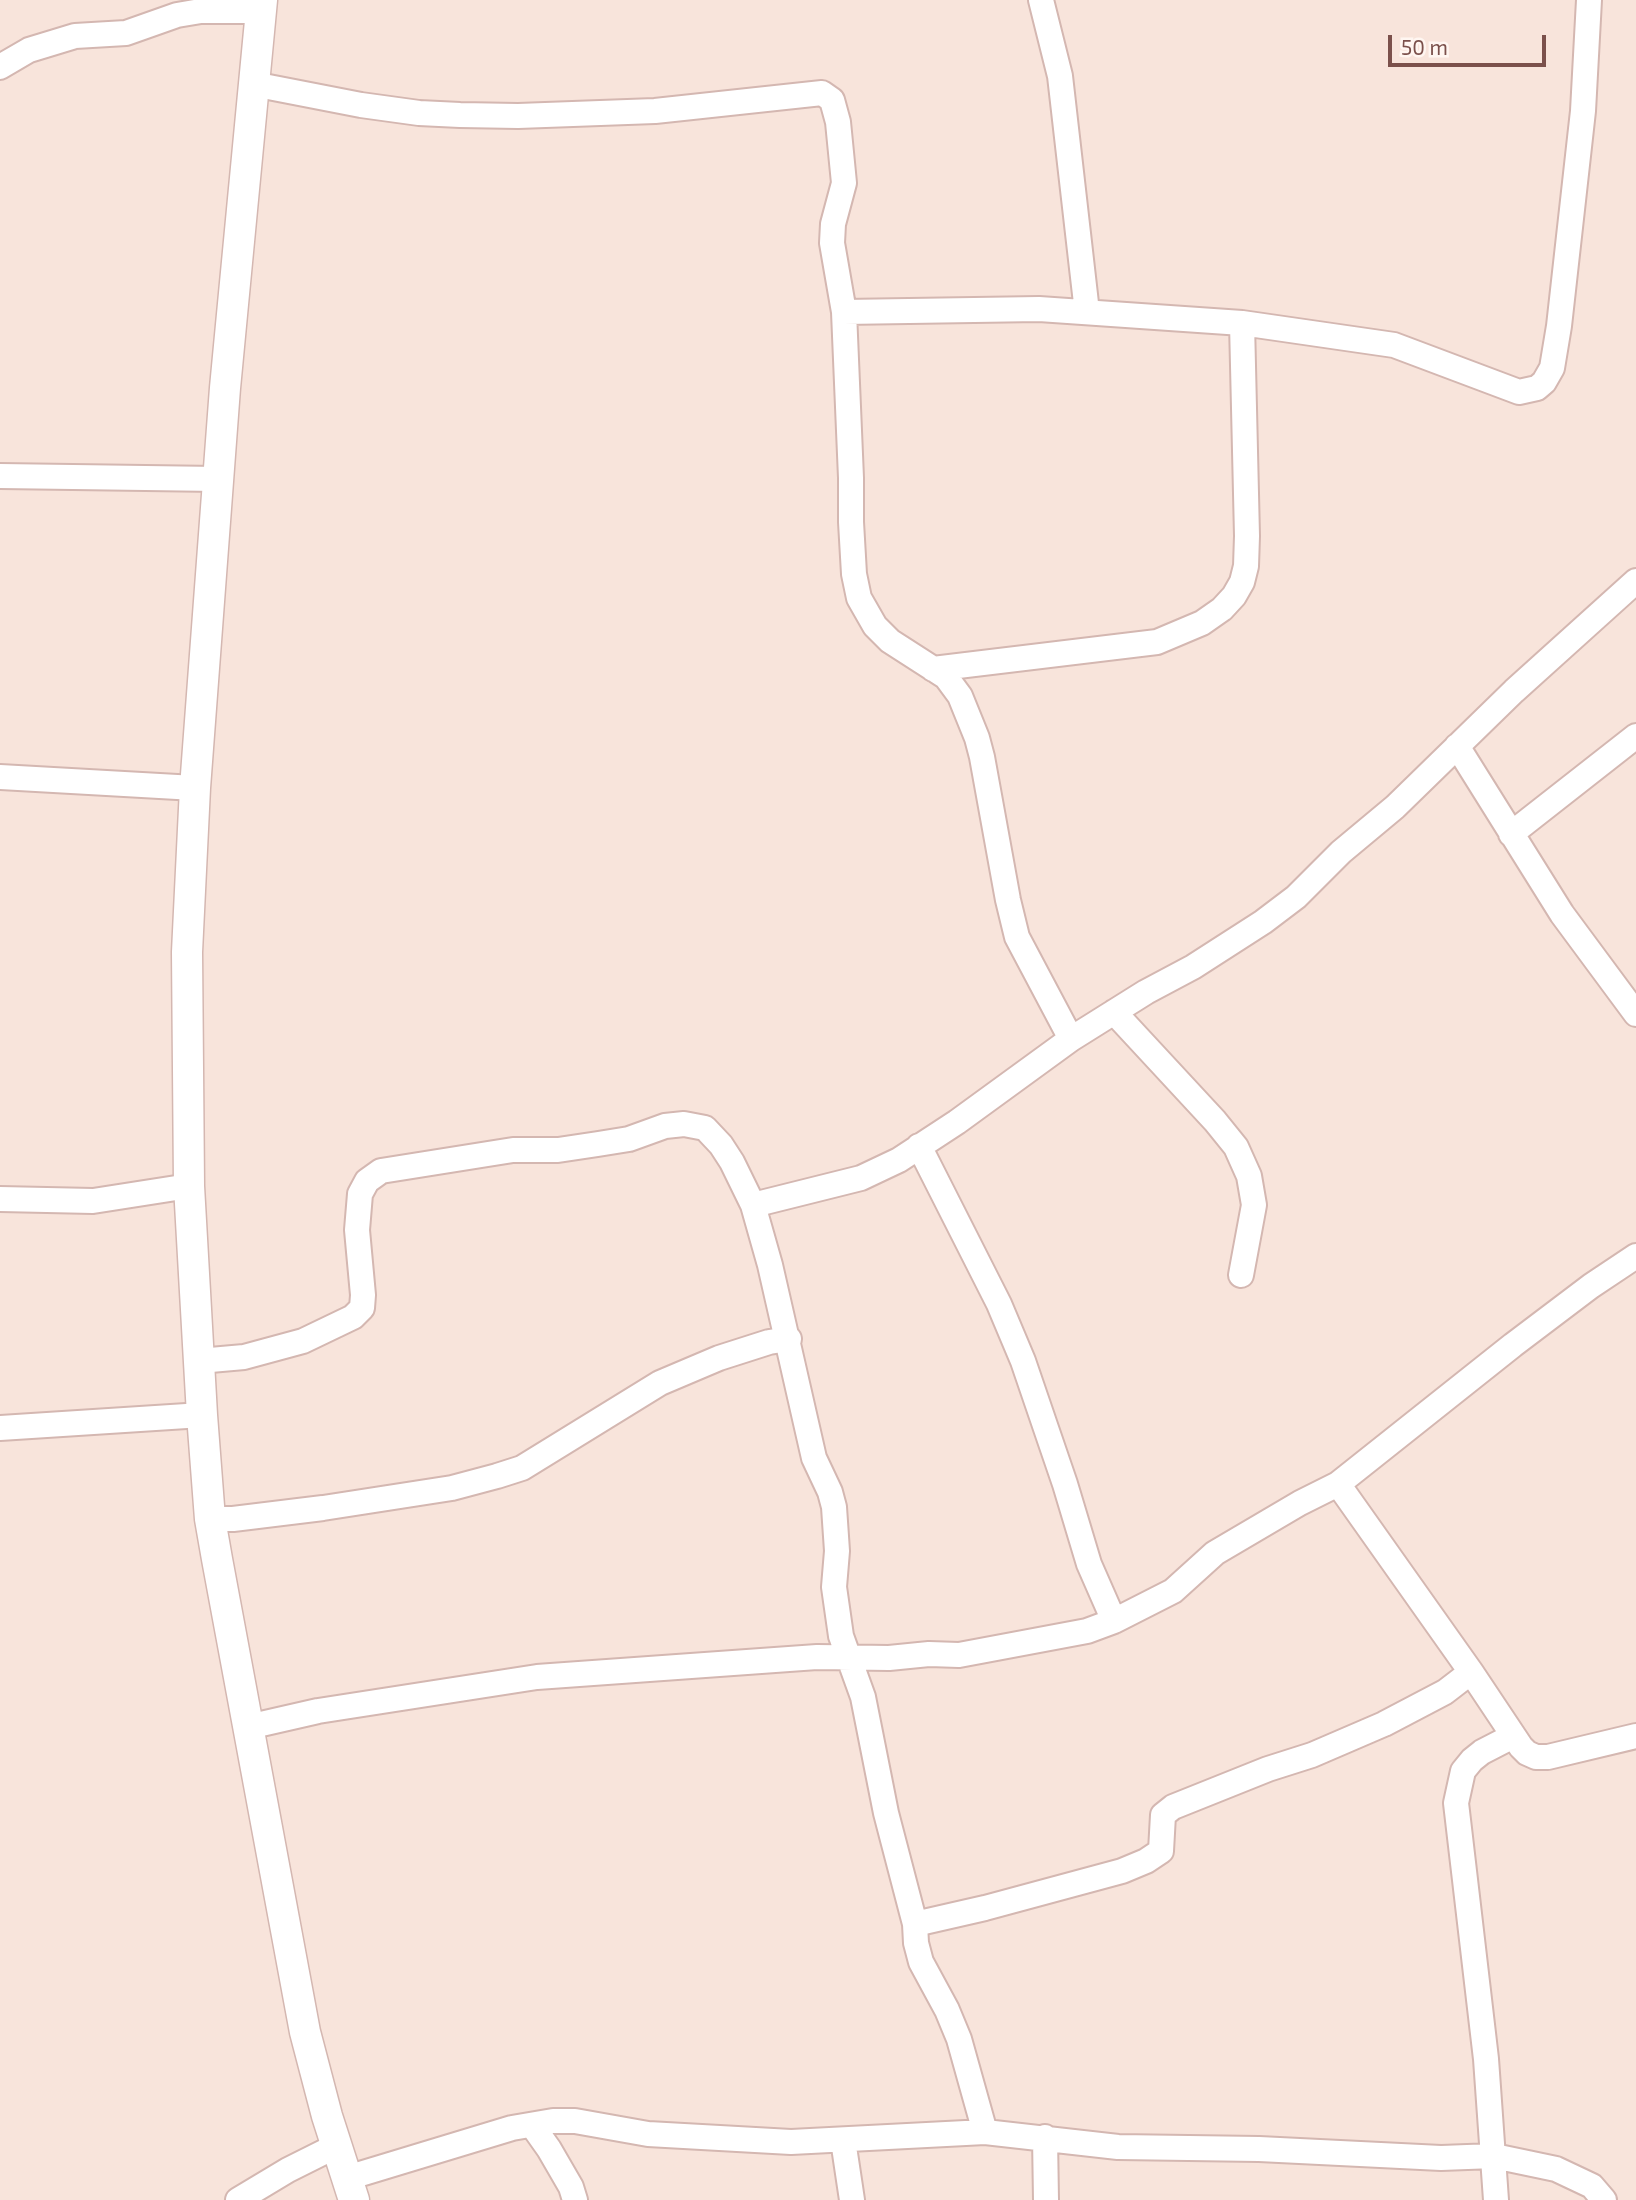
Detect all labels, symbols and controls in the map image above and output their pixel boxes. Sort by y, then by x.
scale bar [1391,21,1548,65]
text: 50 m [1401,34,1448,59]

